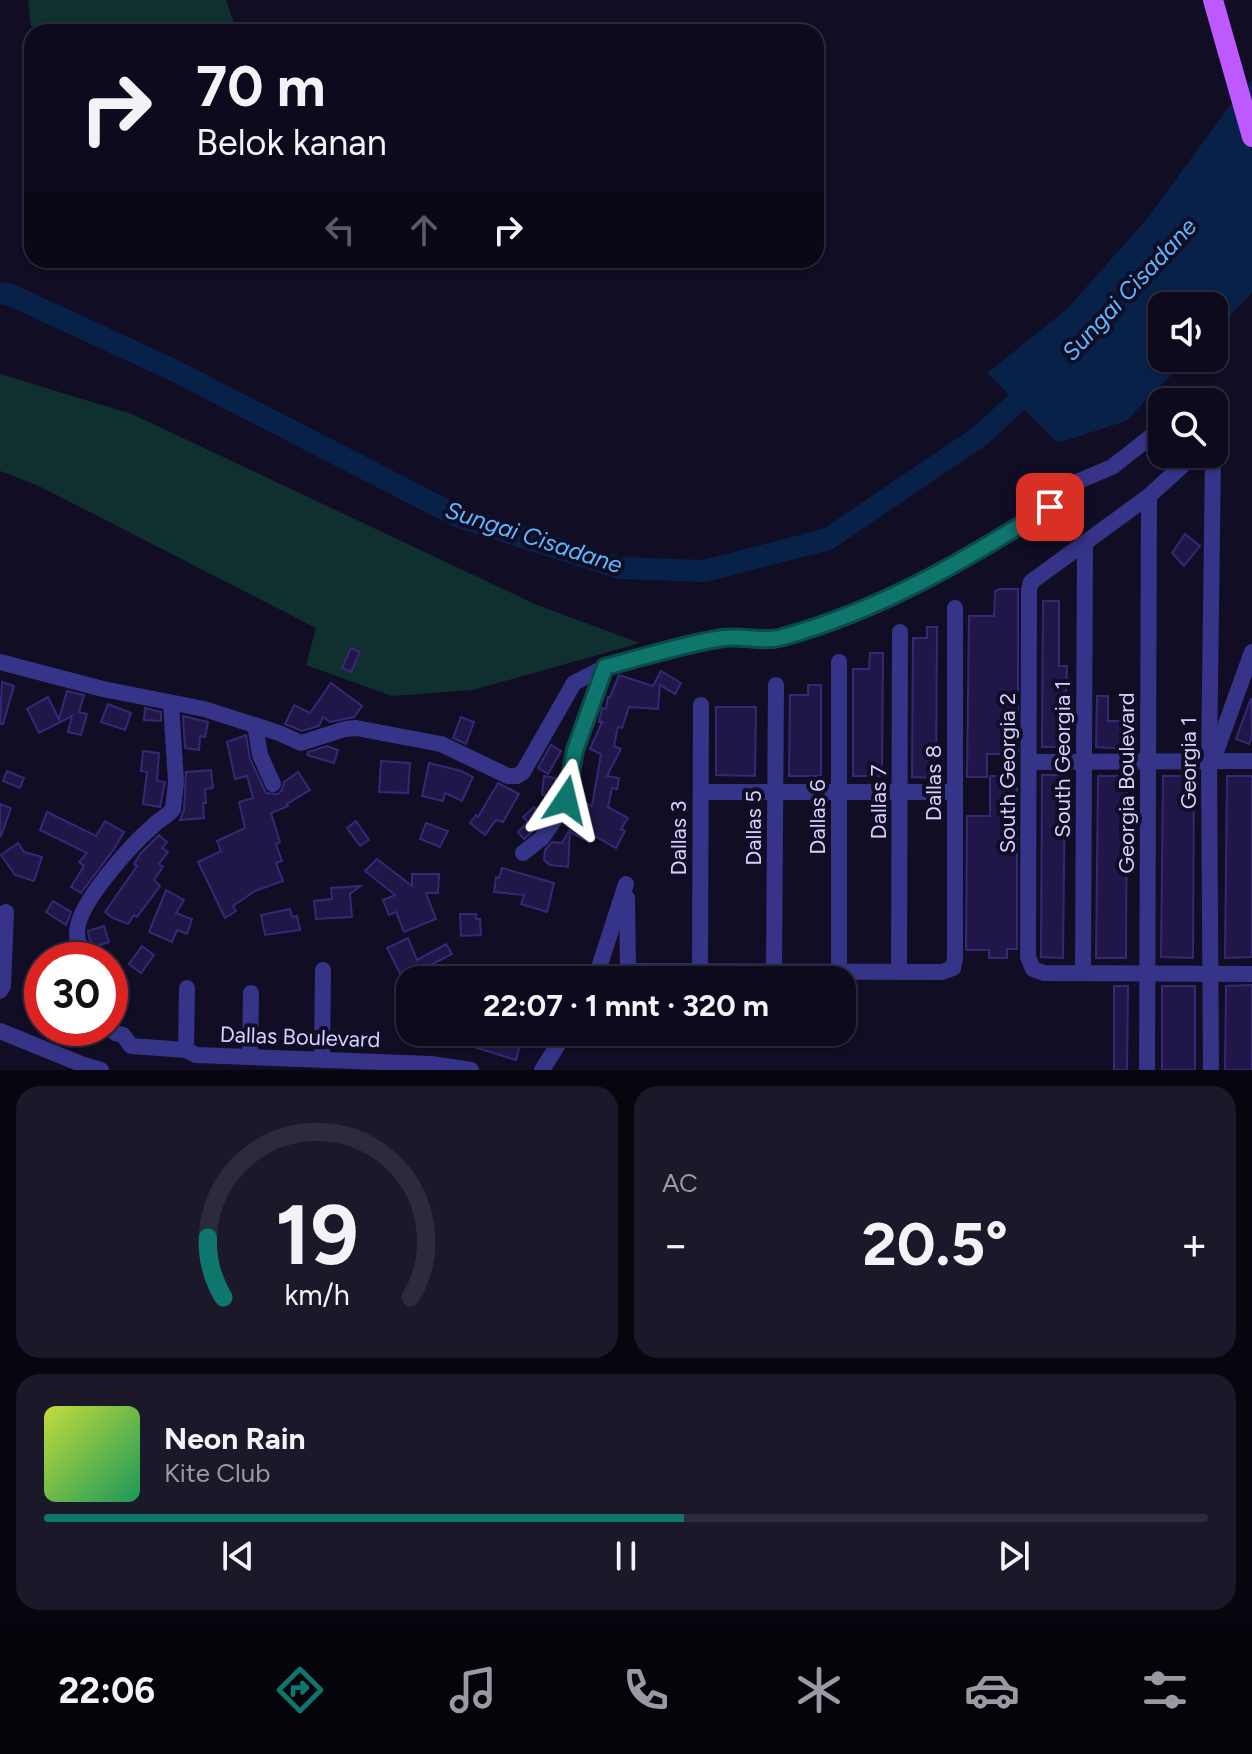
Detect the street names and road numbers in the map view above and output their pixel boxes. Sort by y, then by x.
street label: South Georgia 1 [1049,680,1076,838]
street label: Georgia Boulevard [1113,692,1140,874]
street label: South Georgia 2 [994,693,1021,853]
street label: Georgia 1 [1175,717,1202,809]
street label: Dallas 8 [920,745,947,821]
street label: Dallas 7 [865,764,892,839]
street label: Dallas 6 [804,779,831,855]
street label: Dallas 5 [740,790,767,866]
street label: Dallas 3 [665,801,692,875]
street label: Dallas Boulevard [219,1021,381,1053]

